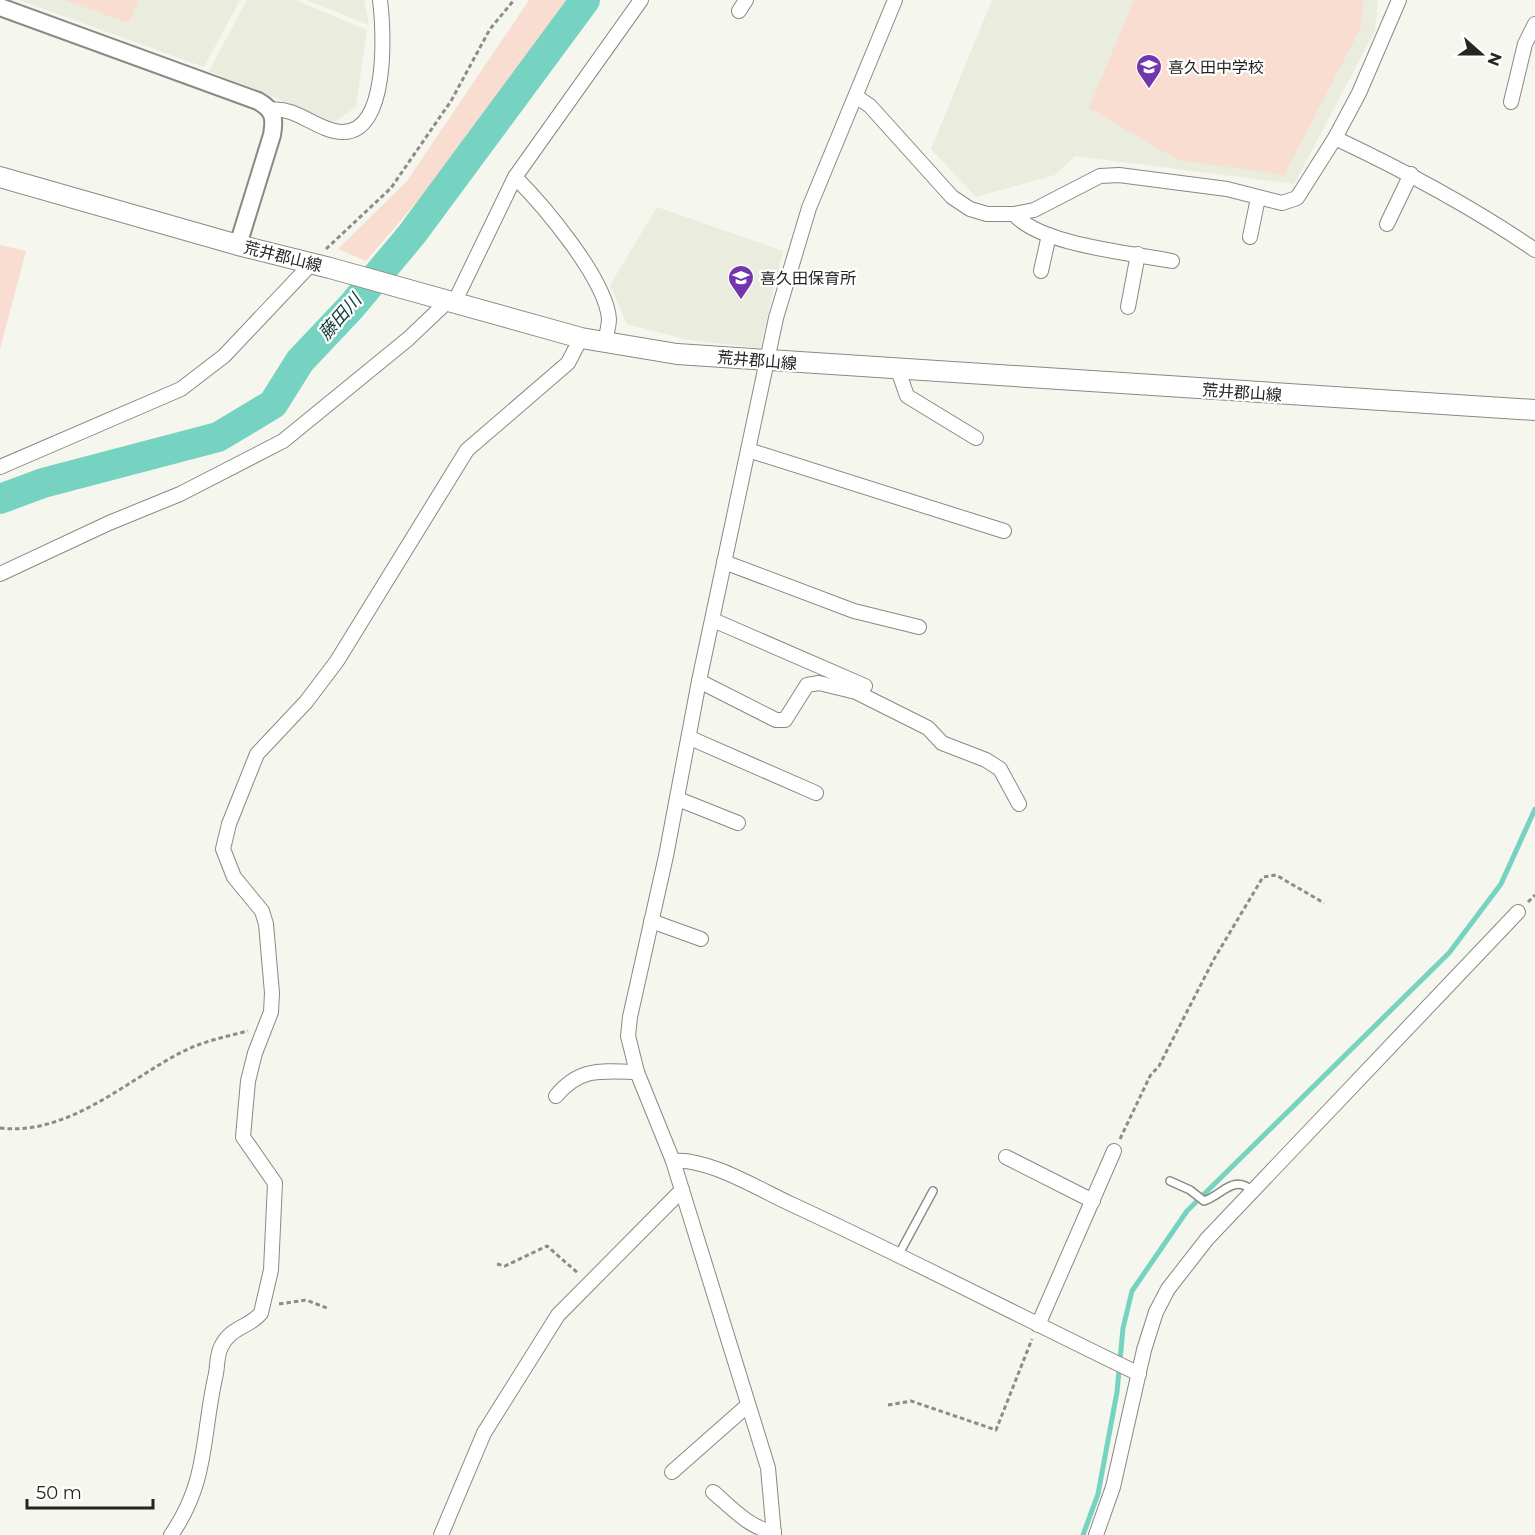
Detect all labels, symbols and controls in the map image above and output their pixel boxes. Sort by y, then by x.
north arrow [1451,24,1511,84]
text: N [1483,50,1506,69]
school or university icon: 喜久田中学校 [1134,52,1164,90]
place label: 喜久田中学校 [1168,58,1264,77]
street label: 荒井郡山線 [242,238,324,275]
school or university icon: 喜久田保育所 [726,263,756,301]
place label: 喜久田保育所 [760,269,856,288]
water label: 藤田川 [314,288,367,345]
street label: 荒井郡山線 [716,348,798,373]
street label: 荒井郡山線 [1201,380,1283,405]
scale bar [27,1472,153,1510]
text: 50 m [36,1482,82,1504]

